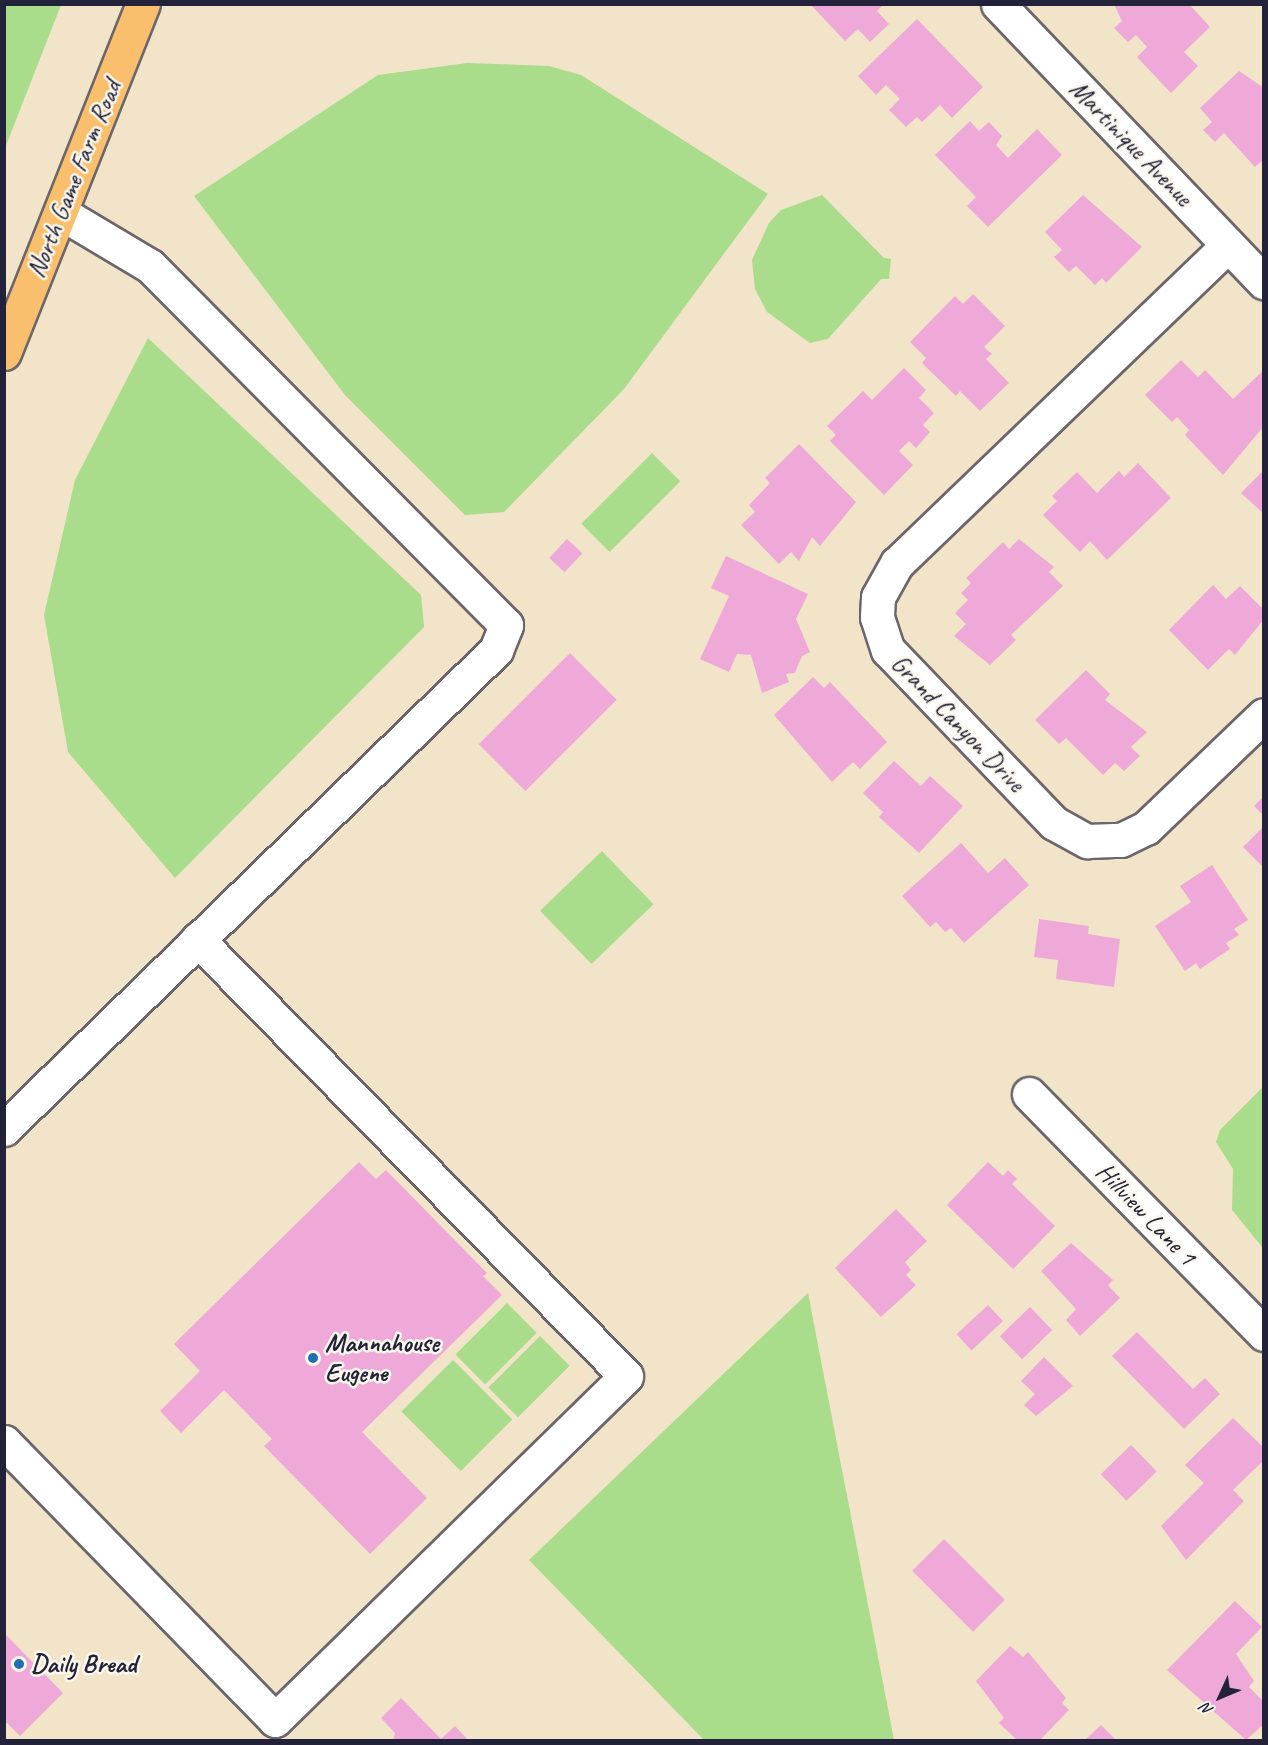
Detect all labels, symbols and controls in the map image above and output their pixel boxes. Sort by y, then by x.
street label: Martinique Avenue [1063,73,1199,213]
street label: North Game Farm Road [20,75,128,283]
street label: Grand Canyon Drive [884,648,1032,798]
street label: Hillview Lane 1 [1089,1156,1203,1272]
place label: Mannahouse Eugene [325,1327,439,1388]
marker: Mannahouse Eugene [306,1351,320,1365]
place label: Daily Bread [31,1648,135,1680]
marker: Daily Bread [12,1657,26,1671]
north arrow [1190,1667,1250,1727]
text: N [1196,1699,1218,1720]

